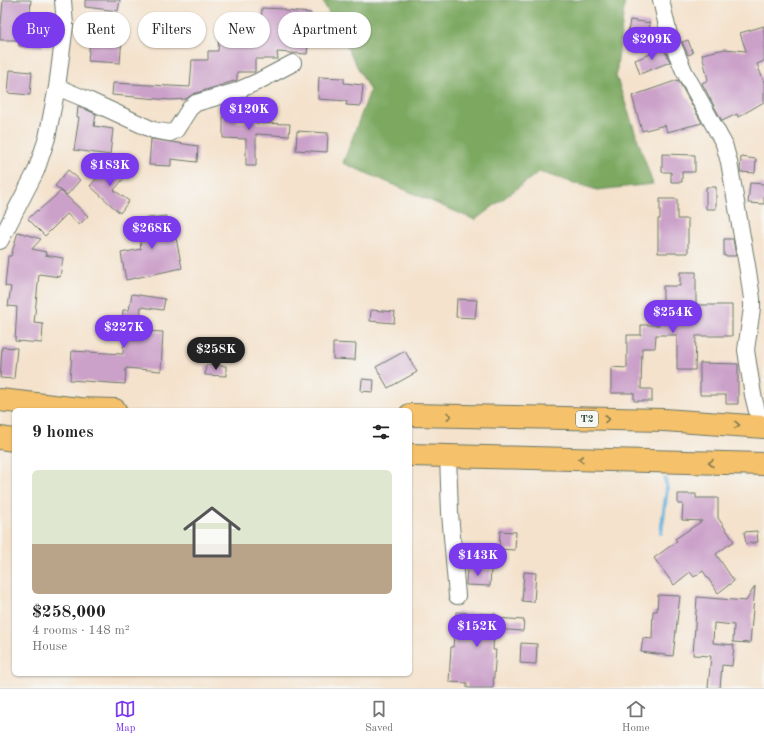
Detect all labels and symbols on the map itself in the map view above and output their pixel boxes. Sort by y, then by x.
pin: $209K [624,27,680,61]
pin: $120K [221,97,277,131]
pin: $183K [82,153,138,187]
pin: $268K [124,216,180,250]
pin: $254K [645,300,701,334]
pin: $227K [96,315,152,349]
pin: $258K [188,337,244,371]
road number: T2 [576,411,598,427]
one-way arrow [446,412,452,420]
one-way arrow [604,415,610,423]
one-way arrow [734,421,740,430]
one-way arrow [578,455,584,464]
one-way arrow [708,459,714,467]
pin: $143K [450,543,506,577]
pin: $152K [449,614,505,648]

